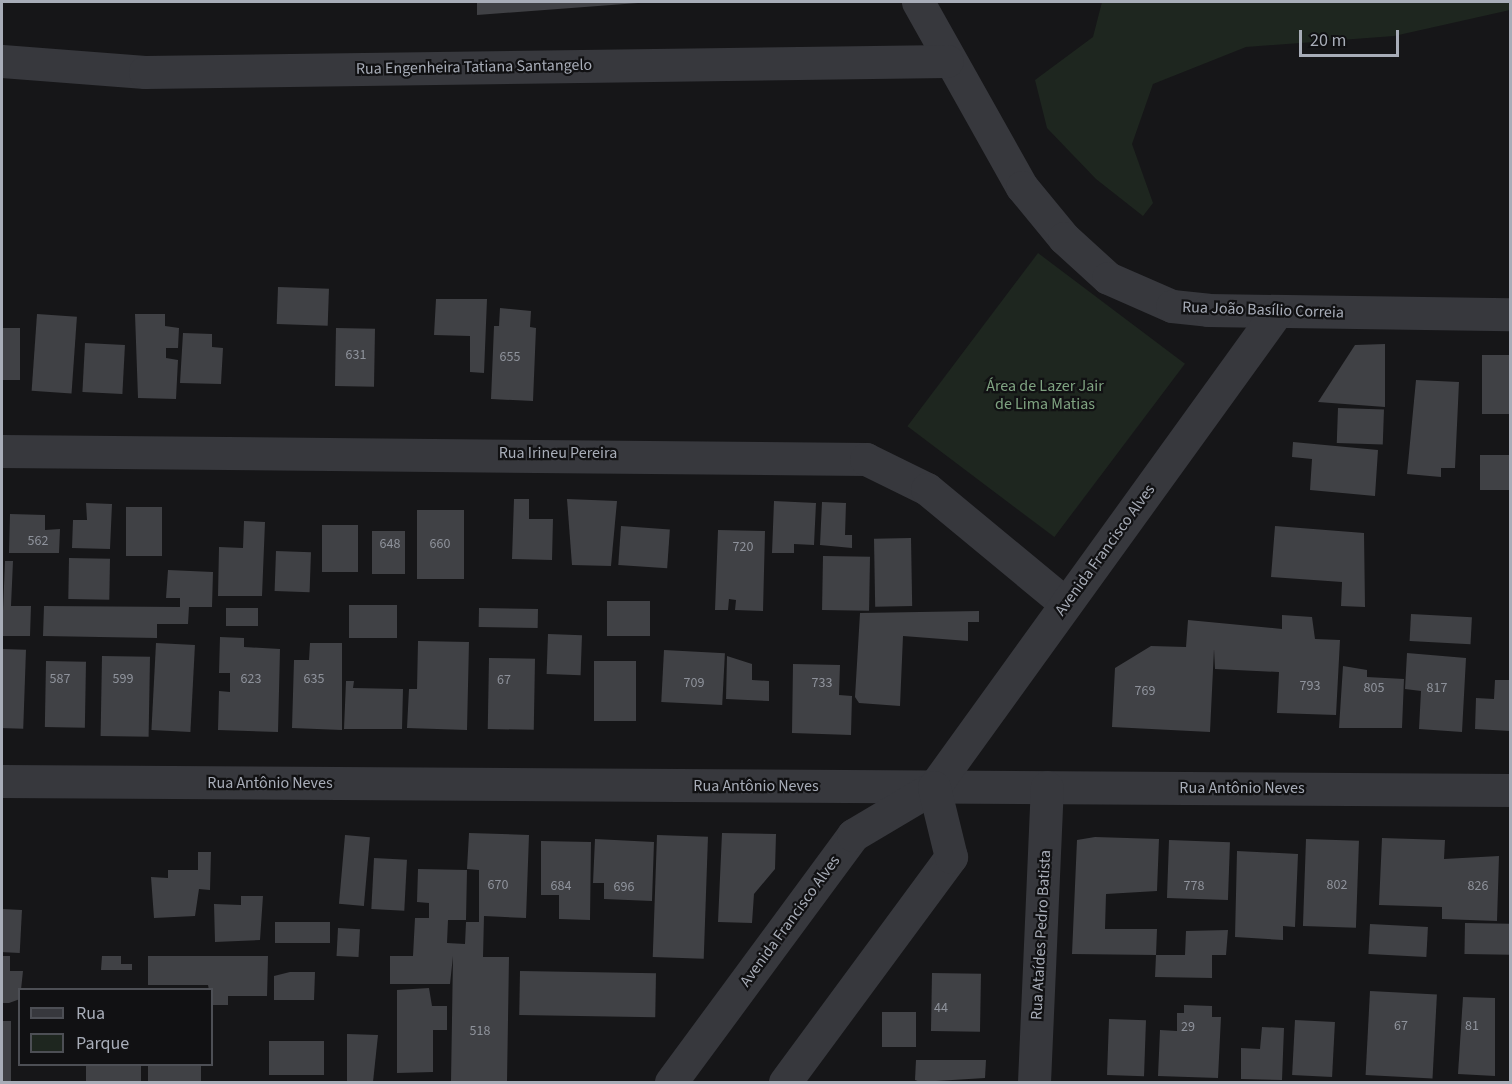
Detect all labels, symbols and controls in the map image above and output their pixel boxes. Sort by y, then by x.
scale bar [1302,18,1402,56]
text: 20 m [1310,28,1346,53]
street label: Rua Engenheira Tatiana Santangelo [356,55,592,79]
street label: Rua João Basílio Correia [1182,298,1344,322]
house number: 631 [346,347,366,363]
house number: 655 [500,349,520,365]
park label: Área de Lazer Jair de Lima Matias [986,376,1104,414]
street label: Rua Irineu Pereira [499,443,617,463]
street label: Avenida Francisco Alves [1051,480,1159,620]
house number: 562 [28,533,48,549]
house number: 648 [380,536,400,552]
house number: 660 [430,536,450,552]
house number: 720 [733,539,753,555]
house number: 587 [50,671,70,687]
house number: 599 [113,671,133,687]
house number: 623 [241,671,261,687]
house number: 635 [304,671,324,687]
house number: 67 [497,672,511,688]
house number: 709 [684,675,704,691]
house number: 733 [812,675,832,691]
house number: 793 [1300,678,1320,694]
house number: 805 [1364,680,1384,696]
house number: 817 [1427,680,1447,696]
house number: 769 [1135,683,1155,699]
street label: Rua Antônio Neves [207,773,333,793]
street label: Rua Antônio Neves [693,776,819,796]
street label: Rua Antônio Neves [1179,778,1305,798]
street label: Rua Ataídes Pedro Batista [1027,850,1055,1020]
street label: Avenida Francisco Alves [736,851,844,991]
house number: 670 [488,877,508,893]
house number: 802 [1327,877,1347,893]
house number: 684 [551,878,571,894]
house number: 778 [1184,878,1204,894]
house number: 826 [1468,878,1488,894]
house number: 696 [614,879,634,895]
legend [18,988,213,1066]
house number: 44 [934,1000,948,1016]
text: Rua [76,1001,105,1026]
house number: 67 [1394,1018,1408,1034]
house number: 81 [1465,1018,1479,1034]
house number: 29 [1181,1019,1195,1035]
house number: 518 [470,1023,490,1039]
text: Parque [76,1031,129,1056]

